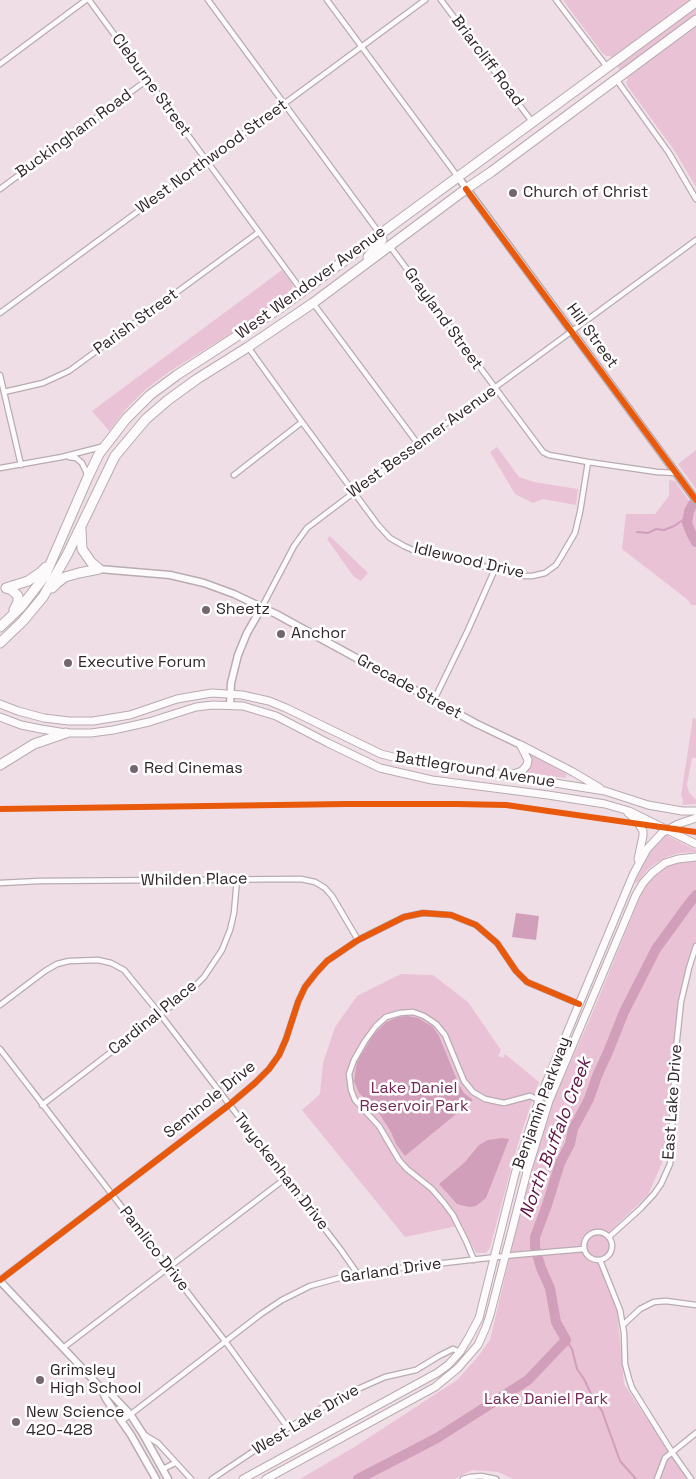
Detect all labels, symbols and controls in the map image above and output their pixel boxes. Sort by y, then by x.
street label: Briarcliff Road [447,12,527,110]
street label: Cleburne Street [107,30,195,140]
street label: Buckingham Road [12,85,136,183]
street label: West Northwood Street [133,96,291,218]
place label: Church of Christ [523,183,648,203]
marker: Church of Christ [507,187,519,199]
street label: West Wendover Avenue [232,222,390,344]
street label: Grayland Street [400,264,486,374]
street label: Parish Street [90,285,182,359]
street label: Hill Street [562,300,622,372]
street label: West Bessemer Avenue [344,382,500,502]
street label: Idlewood Drive [412,539,526,583]
place label: Sheetz [216,600,270,620]
marker: Sheetz [200,604,212,616]
place label: Anchor [291,624,346,644]
marker: Anchor [275,628,287,640]
street label: Grecade Street [353,650,465,724]
place label: Executive Forum [78,653,206,673]
marker: Executive Forum [62,657,74,669]
street label: Battleground Avenue [393,748,557,792]
place label: Red Cinemas [144,759,243,779]
marker: Red Cinemas [128,763,140,775]
street label: Whilden Place [140,869,248,891]
street label: Cardinal Place [105,977,201,1059]
street label: Benjamin Parkway [509,1034,575,1172]
street label: East Lake Drive [659,1044,687,1160]
water label: North Buffalo Creek [515,1055,597,1221]
street label: Seminole Drive [160,1057,260,1143]
park label: Lake Daniel Reservoir Park [359,1079,469,1117]
street label: Twyckenham Drive [229,1110,333,1234]
street label: Pamlico Drive [115,1203,193,1295]
street label: Garland Drive [339,1254,443,1288]
place label: Grimsley High School [50,1361,141,1399]
marker: Grimsley High School [34,1374,46,1386]
street label: West Lake Drive [249,1381,363,1459]
park label: Lake Daniel Park [484,1390,608,1410]
place label: New Science 420-428 [26,1403,124,1441]
marker: New Science 420-428 [10,1416,22,1428]

